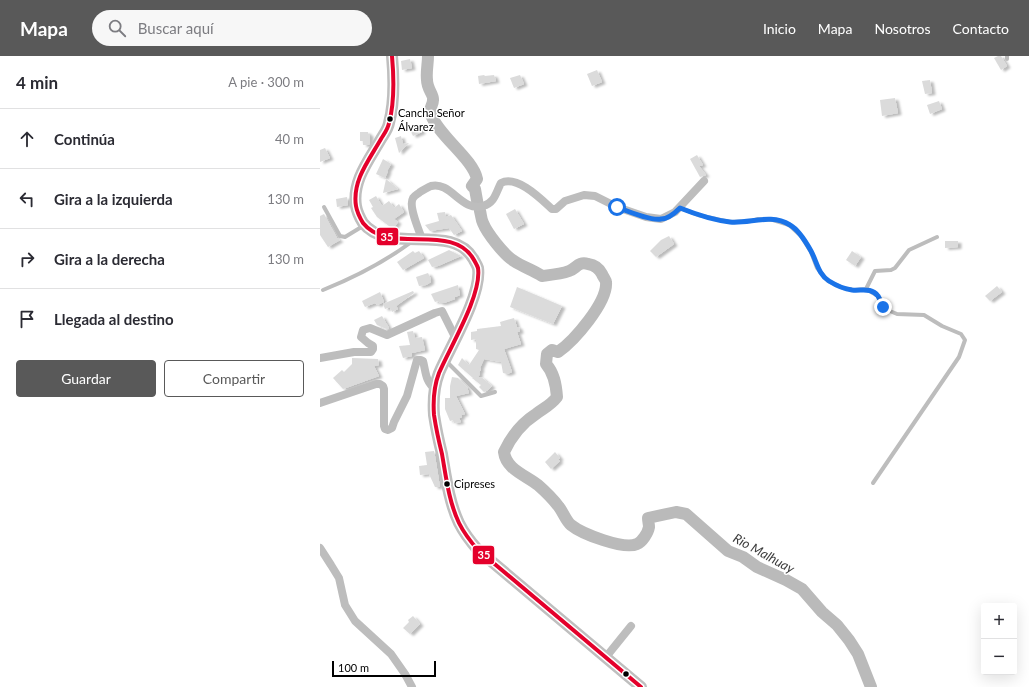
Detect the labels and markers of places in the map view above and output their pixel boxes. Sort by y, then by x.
place label: Cancha Señor Álvarez [398,106,465,133]
marker: Cancha Señor Álvarez [385,114,395,124]
place label: Cipreses [454,477,495,490]
marker: Cipreses [442,479,452,489]
unlabelled marker [621,669,631,679]

